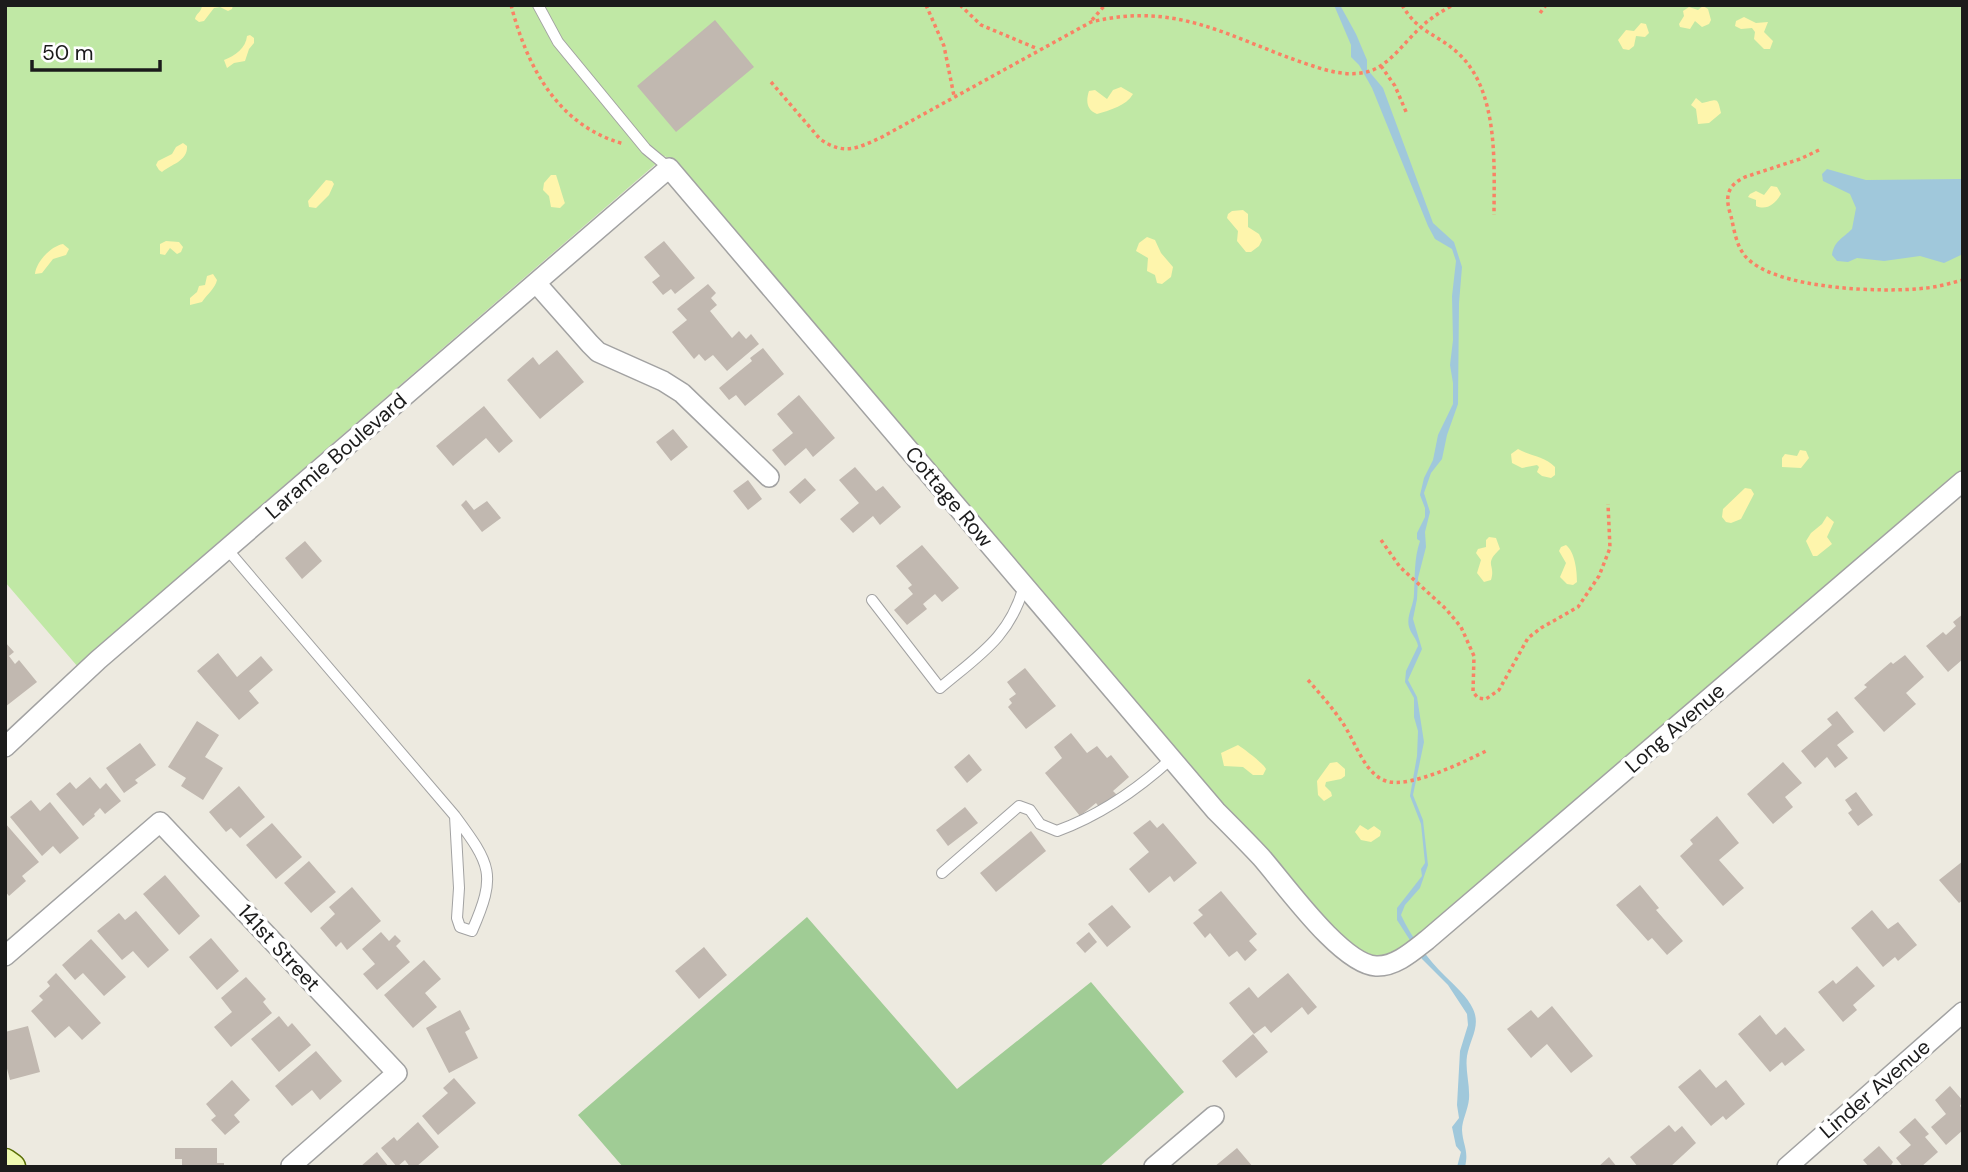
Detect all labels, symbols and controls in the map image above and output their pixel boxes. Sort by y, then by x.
scale bar [32,28,159,72]
text: 50 m [42,39,93,67]
street label: Laramie Boulevard [259,387,413,525]
street label: Cottage Row [899,441,999,553]
street label: Long Avenue [1619,677,1731,779]
street label: 141st Street [232,898,326,998]
street label: Linder Avenue [1814,1033,1936,1145]

